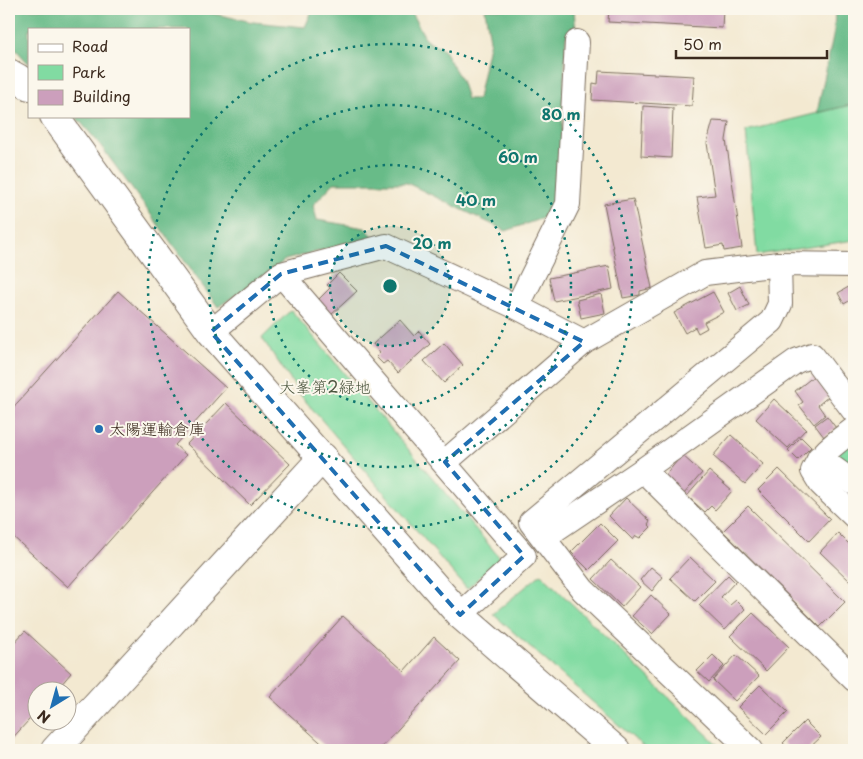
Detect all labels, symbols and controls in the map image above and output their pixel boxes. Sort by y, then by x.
legend [28,28,190,118]
scale bar [676,28,827,60]
text: 50 m [683,32,722,55]
text: Road [72,34,108,57]
text: Park [72,60,106,83]
text: Building [72,84,131,107]
text: 80 m [541,102,581,125]
text: 60 m [498,145,538,168]
text: 40 m [456,188,496,211]
text: 20 m [413,231,451,254]
centre of rings [381,277,399,295]
park label: 大峯第2緑地 [279,374,371,398]
place label: 太陽運輸倉庫 [109,416,205,440]
marker: 太陽運輸倉庫 [93,423,105,435]
north arrow [28,682,78,732]
text: N [33,705,55,729]

